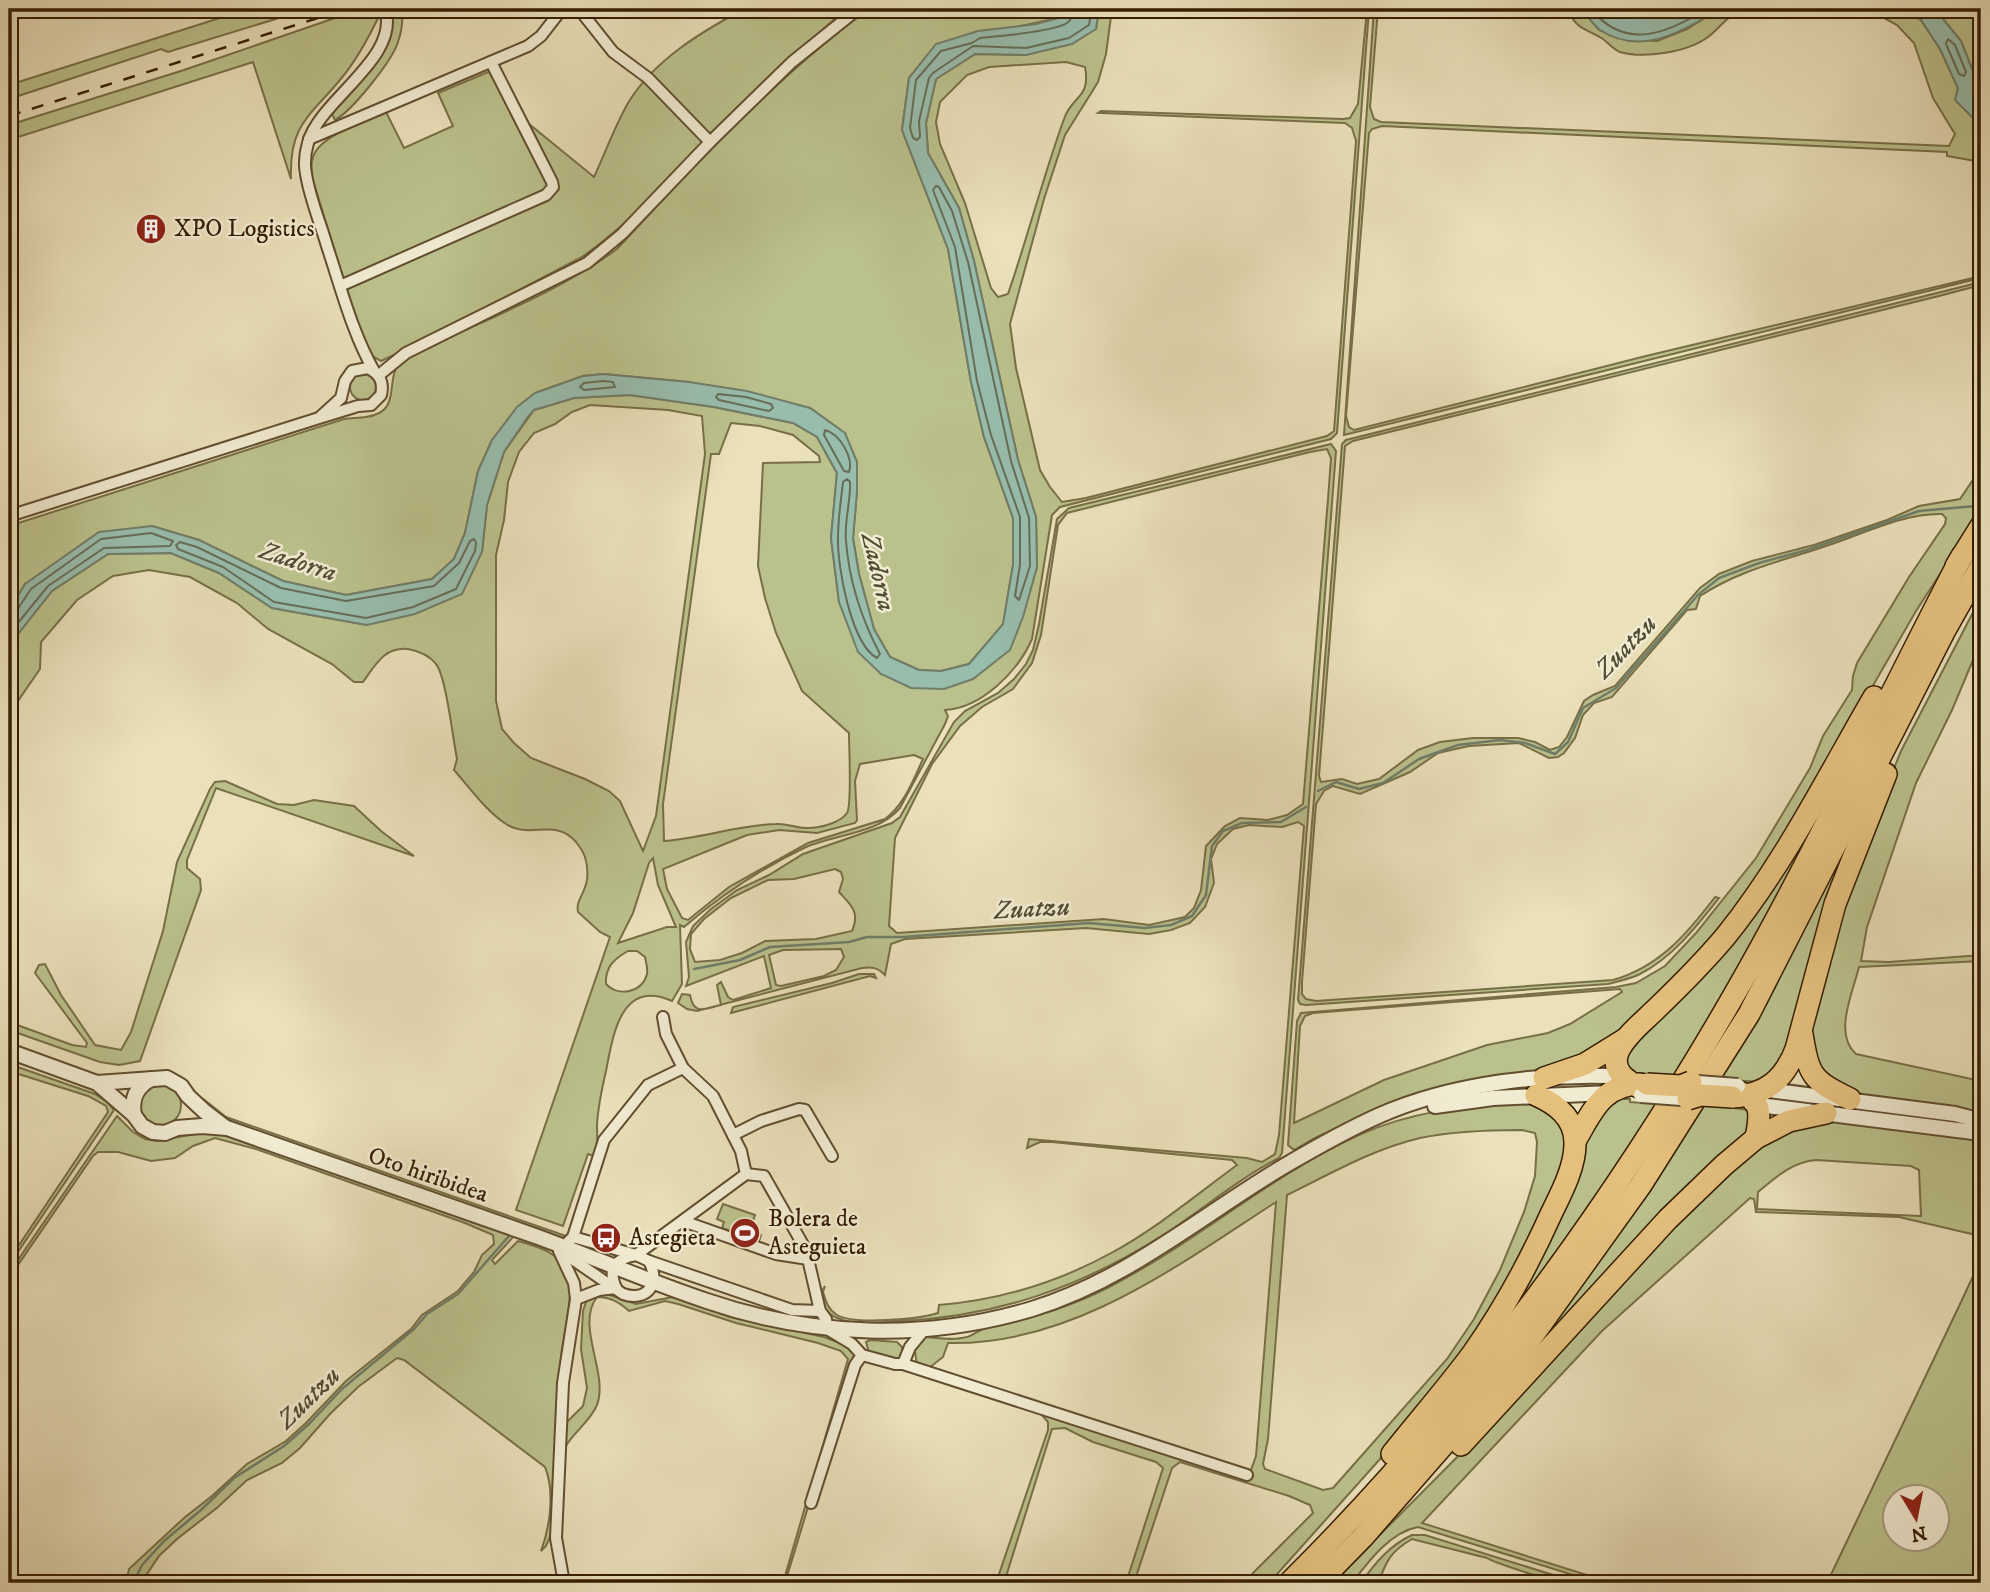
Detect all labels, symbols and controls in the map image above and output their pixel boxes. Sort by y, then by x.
building icon: XPO Logistics [134,212,168,246]
place label: XPO Logistics [174,214,315,244]
water label: Zadorra [853,528,903,614]
water label: Zadorra [253,533,341,590]
water label: Zuatzu [1586,608,1664,687]
water label: Zuatzu [991,891,1071,928]
street label: Oto hiribidea [364,1140,493,1210]
place label: Bolera de Asteguieta [768,1204,867,1262]
sports icon: Bolera de Asteguieta [728,1216,762,1250]
bus stop icon: Astegieta [589,1221,623,1255]
place label: Astegieta [629,1223,716,1253]
water label: Zuatzu [269,1360,348,1438]
north arrow [1882,1484,1952,1554]
text: N [1909,1521,1928,1546]

